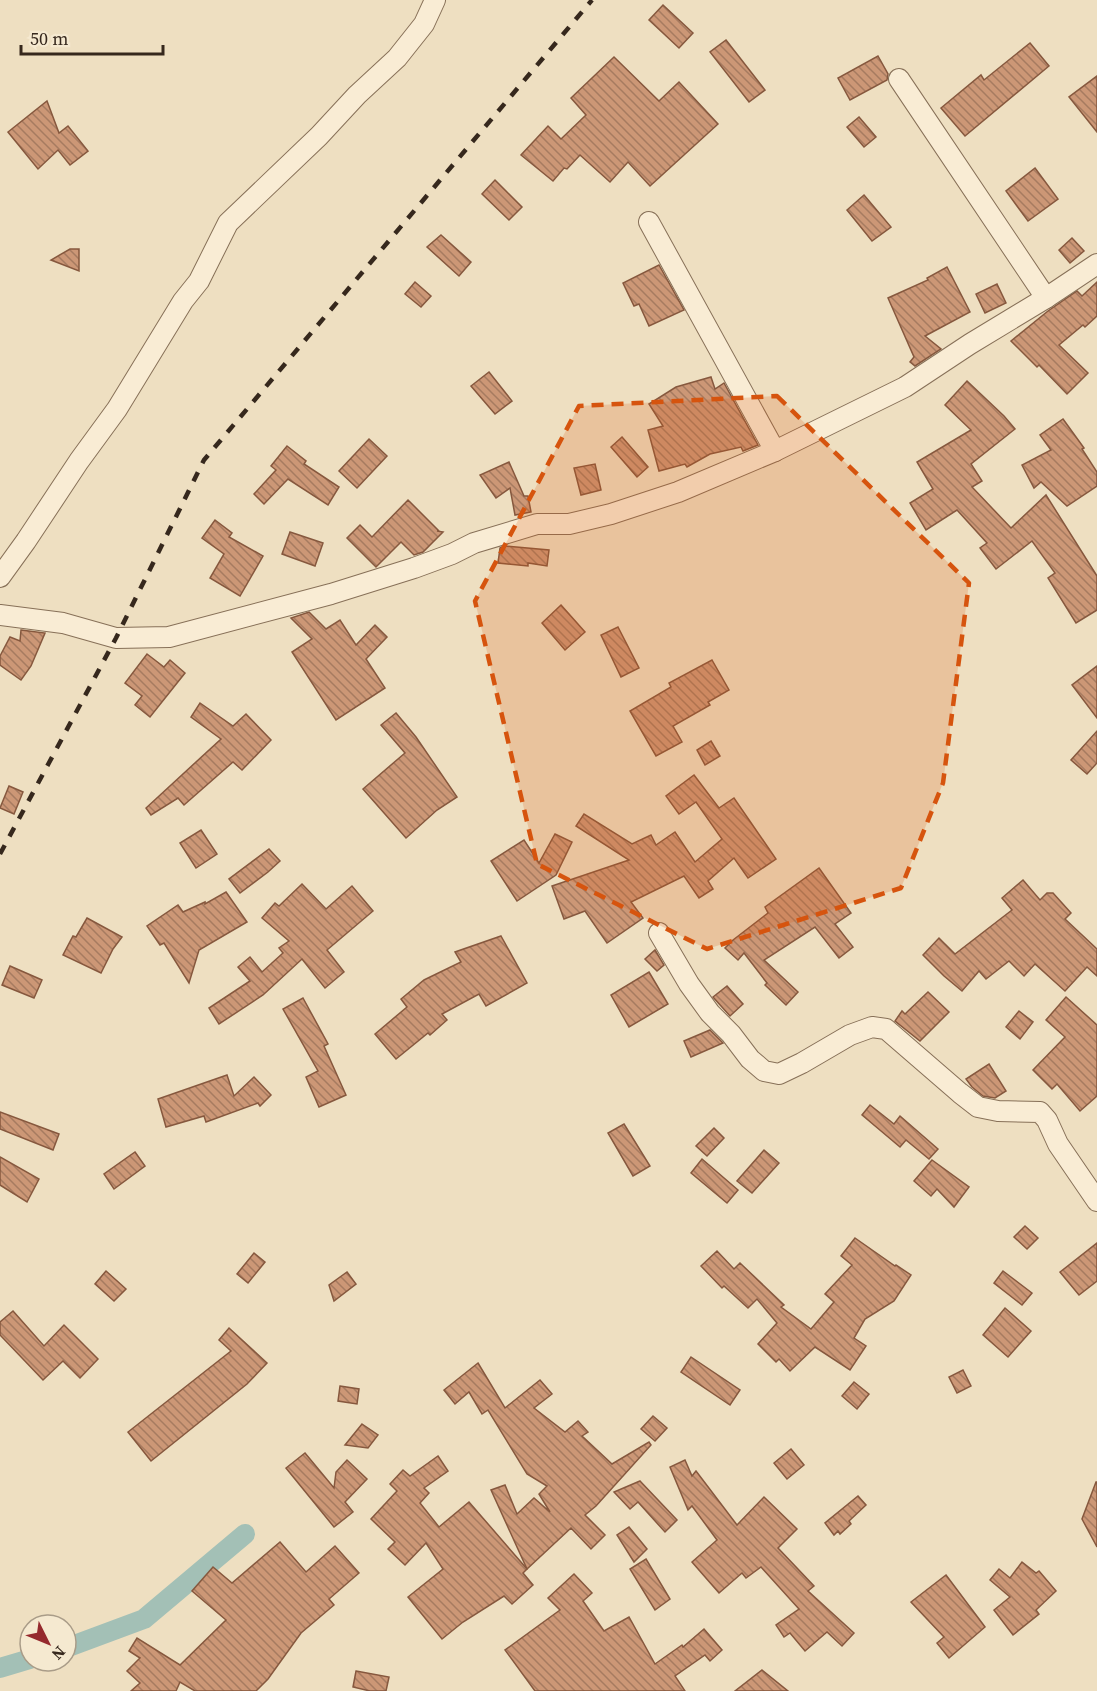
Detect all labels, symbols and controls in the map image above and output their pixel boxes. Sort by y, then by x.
scale bar [21,18,164,56]
text: 50 m [30,26,68,51]
north arrow [18,1613,78,1673]
text: N [47,1641,71,1665]

